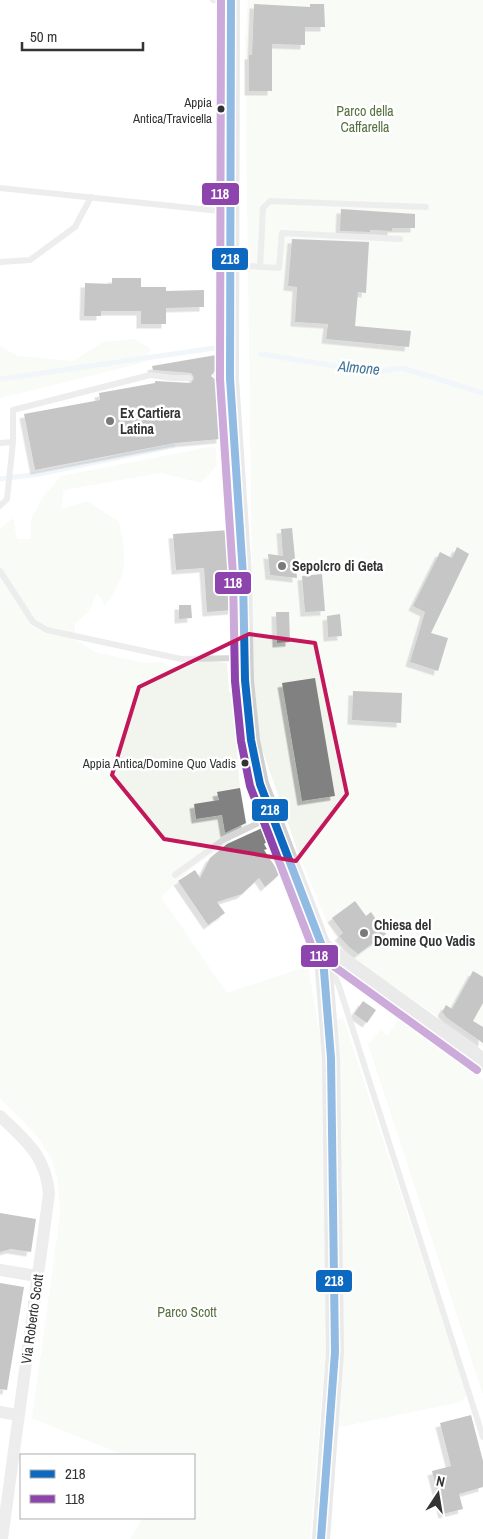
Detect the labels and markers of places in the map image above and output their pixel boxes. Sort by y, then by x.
place label: Appia Antica/Travicella [132,94,212,127]
marker: Appia Antica/Travicella [216,104,226,114]
place label: Ex Cartiera Latina [120,404,181,438]
marker: Ex Cartiera Latina [104,415,116,427]
place label: Sepolcro di Geta [292,557,384,575]
marker: Sepolcro di Geta [276,560,288,572]
place label: Appia Antica/Domine Quo Vadis [82,755,236,772]
marker: Appia Antica/Domine Quo Vadis [240,758,250,768]
place label: Chiesa del Domine Quo Vadis [374,916,475,950]
marker: Chiesa del Domine Quo Vadis [358,927,370,939]

